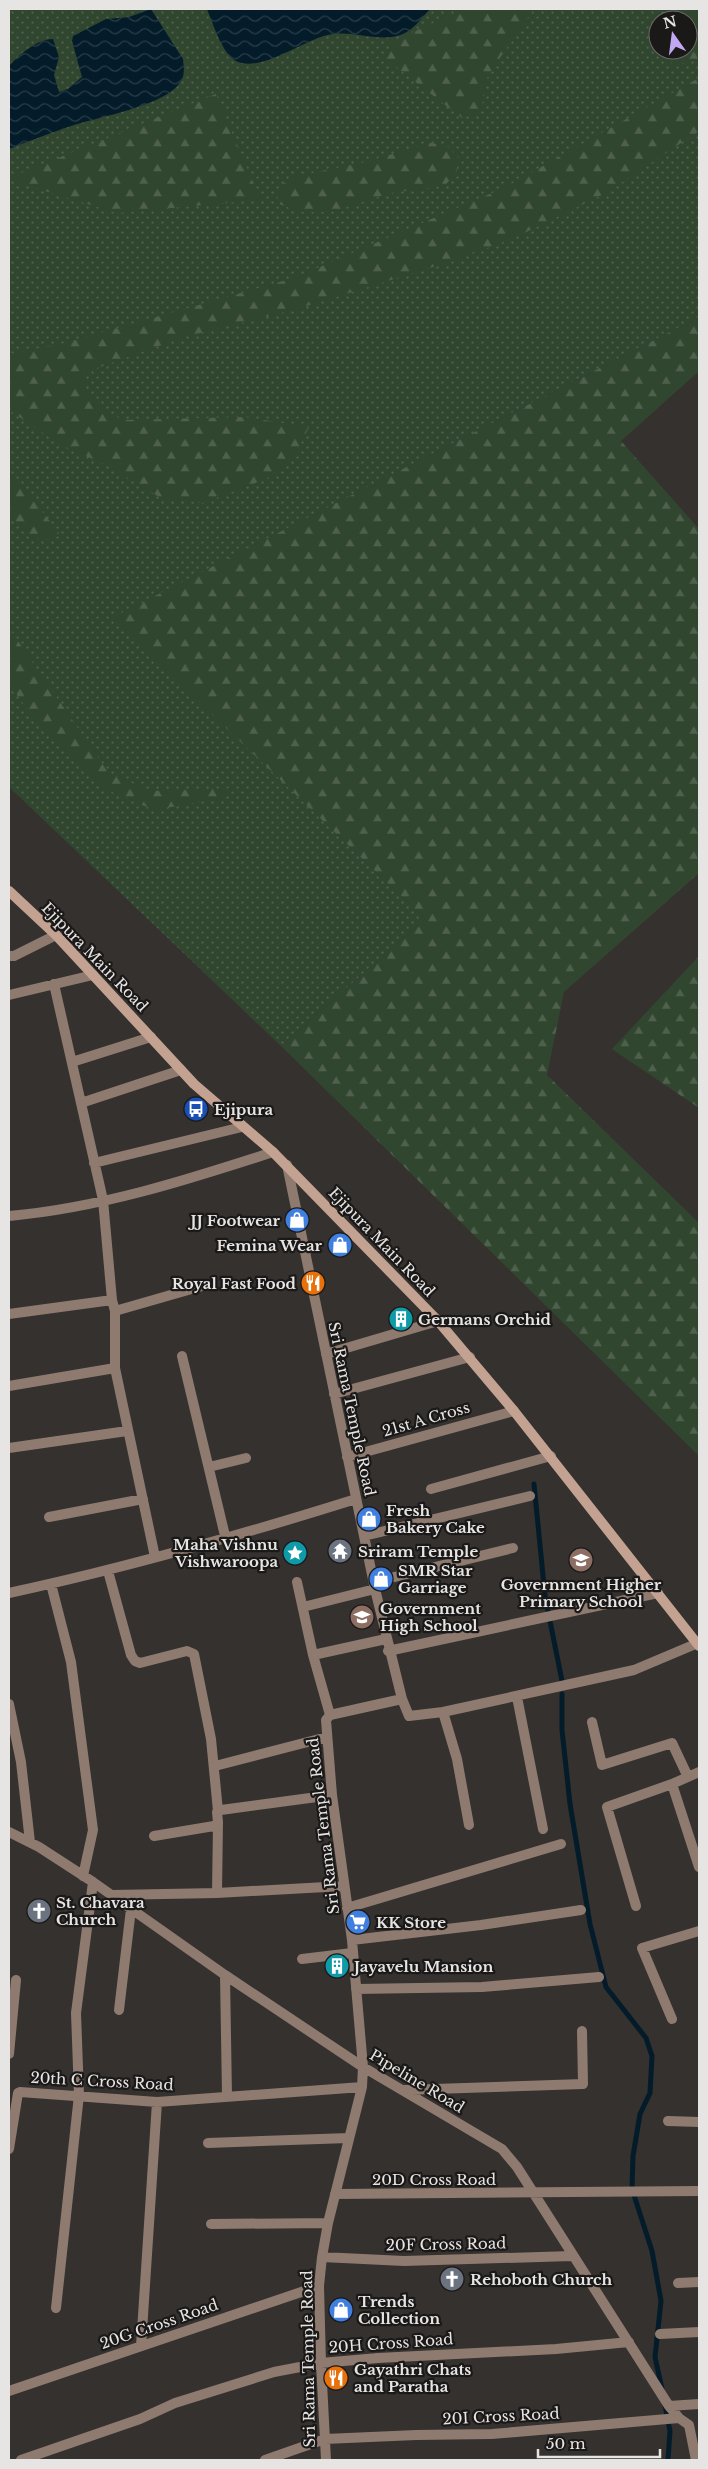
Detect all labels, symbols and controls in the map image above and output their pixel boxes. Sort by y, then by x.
north arrow [648,10,698,60]
text: N [661,12,678,33]
street label: Ejipura Main Road [38,898,152,1016]
bus stop icon: Ejipura [183,1096,209,1122]
place label: Ejipura [214,1100,273,1119]
street label: Ejipura Main Road [325,1183,439,1301]
shop icon: JJ Footwear [284,1207,310,1233]
place label: JJ Footwear [188,1211,281,1230]
shop icon: Femina Wear [327,1232,353,1258]
place label: Femina Wear [216,1236,323,1255]
restaurant icon: Royal Fast Food [300,1270,326,1296]
place label: Royal Fast Food [172,1274,297,1293]
building icon: Germans Orchid [388,1306,414,1332]
place label: Germans Orchid [418,1310,552,1329]
street label: Sri Rama Temple Road [324,1320,380,1498]
street label: 21st A Cross [380,1397,472,1441]
place label: Fresh Bakery Cake [386,1501,485,1537]
shop icon: Fresh Bakery Cake [356,1506,382,1532]
place label: Maha Vishnu Vishwaroopa [173,1535,278,1571]
temple icon: Sriram Temple [327,1538,353,1564]
place icon: Maha Vishnu Vishwaroopa [282,1540,308,1566]
place label: Sriram Temple [358,1542,478,1561]
school or university icon: Government Higher Primary School [568,1547,594,1573]
place label: SMR Star Garriage [398,1561,473,1597]
shop icon: SMR Star Garriage [368,1566,394,1592]
place label: Government Higher Primary School [501,1575,662,1611]
place label: Government High School [380,1599,481,1635]
school or university icon: Government High School [349,1604,375,1630]
street label: Sri Rama Temple Road [303,1737,343,1915]
place label: St. Chavara Church [56,1893,145,1929]
church icon: St. Chavara Church [26,1898,52,1924]
supermarket icon: KK Store [345,1909,371,1935]
place label: KK Store [376,1913,446,1932]
building icon: Jayavelu Mansion [324,1953,350,1979]
place label: Jayavelu Mansion [351,1957,493,1976]
street label: Pipeline Road [366,2045,468,2117]
street label: 20th C Cross Road [30,2068,174,2094]
street label: 20D Cross Road [372,2170,496,2189]
street label: 20F Cross Road [386,2233,506,2255]
church icon: Rehoboth Church [439,2266,465,2292]
street label: Sri Rama Temple Road [297,2270,319,2448]
place label: Rehoboth Church [470,2270,612,2289]
place label: Trends Collection [358,2292,440,2328]
street label: 20G Cross Road [97,2295,221,2353]
shop icon: Trends Collection [328,2297,354,2323]
street label: 20H Cross Road [328,2329,454,2357]
place label: Gayathri Chats and Paratha [354,2360,471,2396]
restaurant icon: Gayathri Chats and Paratha [323,2365,349,2391]
street label: 20I Cross Road [442,2403,560,2429]
scale bar [538,2426,660,2458]
text: 50 m [546,2434,586,2453]

